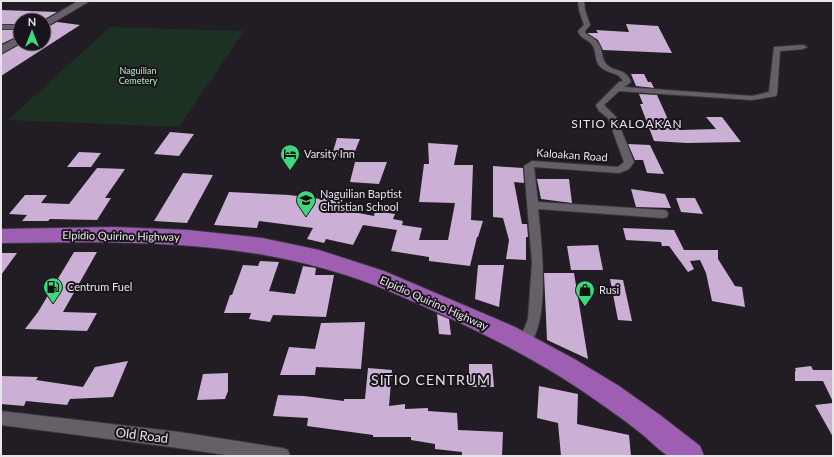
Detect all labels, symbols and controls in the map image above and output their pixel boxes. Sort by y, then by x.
north arrow [12,12,52,52]
text: N [28,15,36,28]
park label: Naguilian Cemetery [119,65,158,86]
district label: SITIO KALOAKAN [571,116,683,131]
hotel icon: Varsity Inn [279,143,301,171]
street label: Kaloakan Road [536,146,608,163]
place label: Varsity Inn [304,147,355,160]
place label: Naguilian Baptist Christian School [320,187,402,213]
school or university icon: Naguilian Baptist Christian School [295,189,317,217]
street label: Elpidio Quirino Highway [62,228,180,243]
street label: Elpidio Quirino Highway [378,273,491,332]
fuel station icon: Centrum Fuel [42,276,64,304]
shop icon: Rusi [574,279,596,307]
place label: Centrum Fuel [67,280,132,293]
place label: Rusi [599,283,620,296]
district label: SITIO CENTRUM [371,371,491,388]
street label: Old Road [115,424,169,446]

